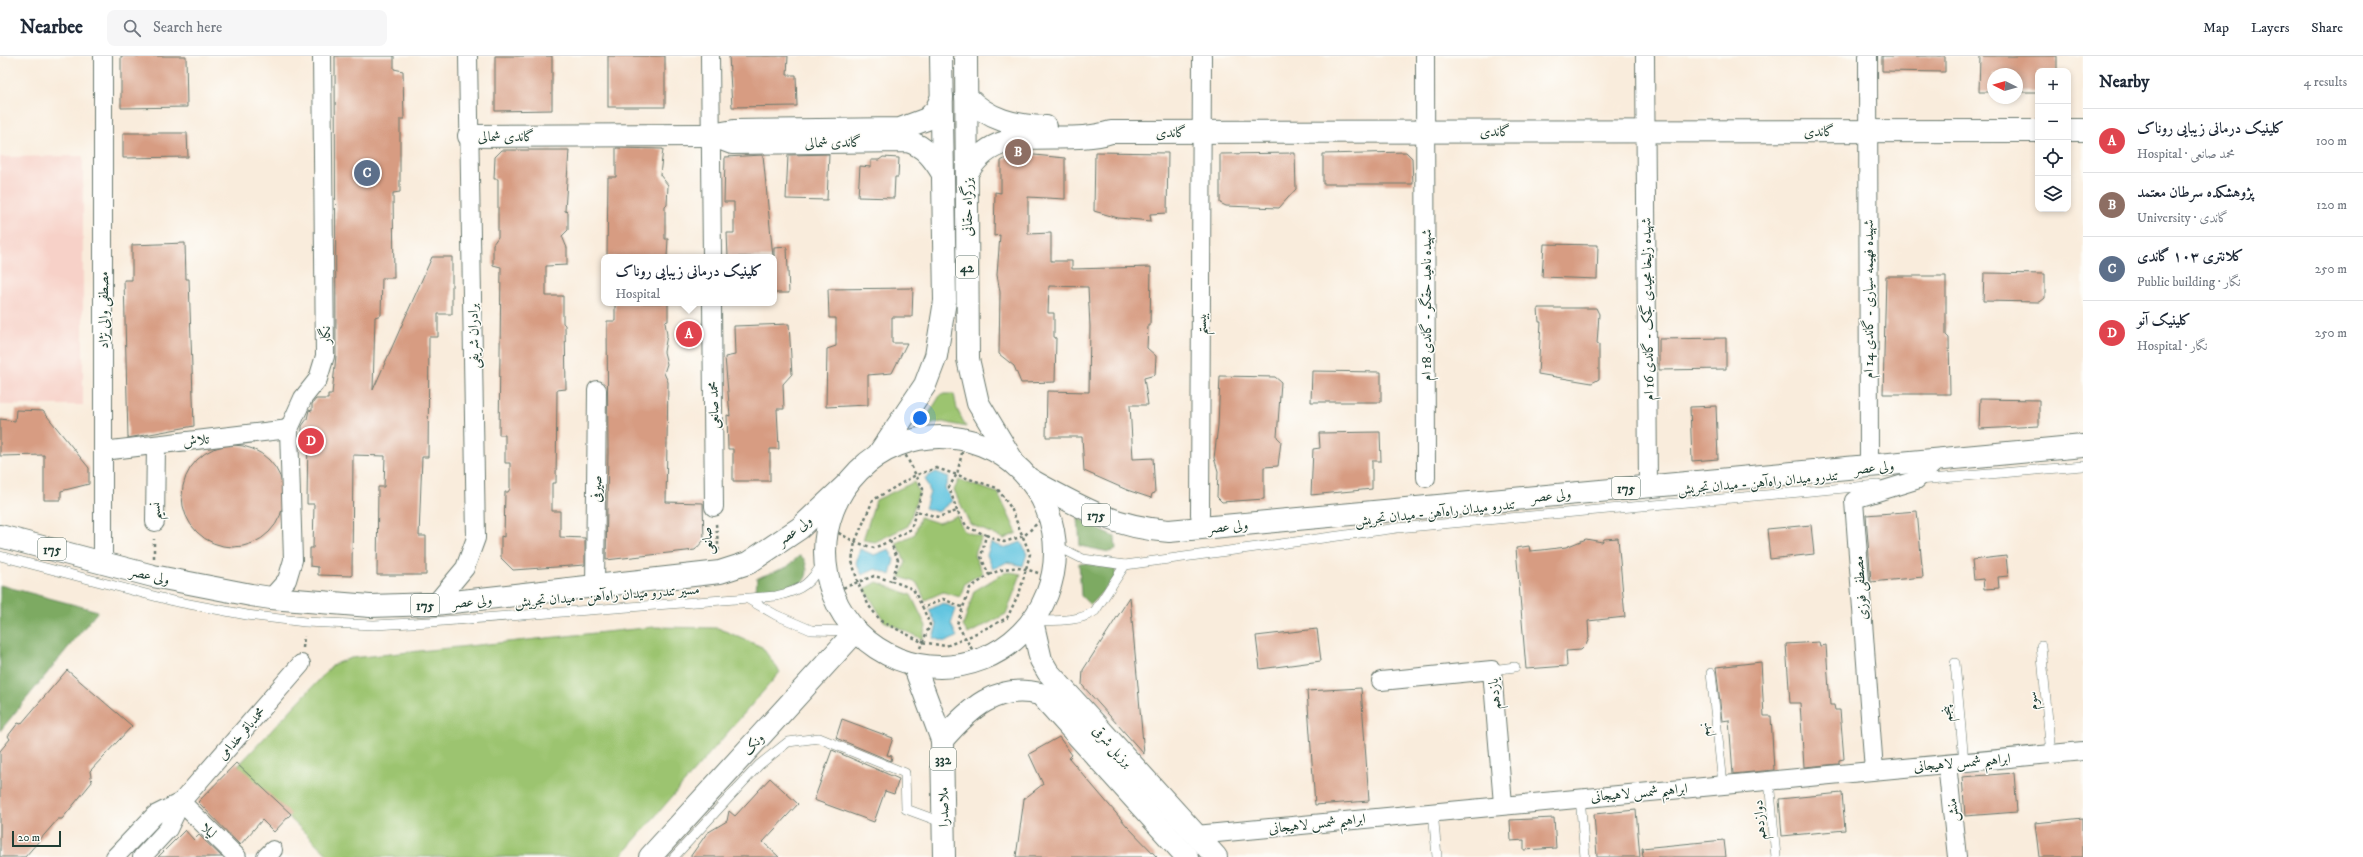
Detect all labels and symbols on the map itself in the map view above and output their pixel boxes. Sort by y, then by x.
north arrow [1987,68,2023,104]
street label: گاندی [1480,123,1510,141]
street label: گاندی [1804,123,1834,141]
street label: گاندی [1156,124,1186,142]
street label: گاندی شمالی [478,128,534,146]
street label: گاندی شمالی [805,134,862,152]
pin: B [1005,137,1031,167]
pin: C [354,158,380,188]
street label: بزرگراه حقانی [958,177,977,237]
street label: شهیده زلیخا مجیدی گجک - گاندی 16 ام [1635,217,1662,401]
street label: شهیده فهیمه سیاری - گاندی 14 ام [1860,219,1881,379]
street label: شهیده ناهید حقگو - گاندی 18 ام [1417,229,1439,381]
road number: 42 [956,256,978,278]
street label: مصطفی والی نژاد [95,271,114,349]
street label: برادران شریفی [464,303,485,369]
street label: بیستم [1193,313,1215,335]
pin: A [676,319,702,349]
street label: نگار [316,325,335,346]
street label: محمد صانعی [705,381,723,429]
your location [910,408,930,428]
pin: D [298,426,324,456]
street label: تلاش [182,430,211,452]
street label: ولی عصر [1851,457,1895,479]
street label: تندرو میدان راه‌آهن - میدان تجریش [1677,467,1839,499]
street label: صیرفی [588,475,606,503]
road number: 175 [1612,477,1640,499]
street label: ولی عصر [1528,485,1572,507]
street label: تندرو میدان راه‌آهن - میدان تجریش [1354,496,1516,530]
street label: نسیم [147,502,169,520]
road number: 175 [1082,504,1110,526]
street label: ولی عصر [772,512,816,551]
street label: ولی عصر [1205,516,1249,538]
street label: صانعی [698,526,718,556]
road number: 175 [38,538,66,560]
street label: مصطفی فوزی [1850,555,1873,621]
street label: ولی عصر [126,562,171,589]
street label: مسیر تندرو میدان راه‌آهن - میدان تجریش [514,581,700,611]
street label: ولی عصر [449,591,493,613]
road number: 175 [411,594,439,616]
street label: یازدهم [1485,676,1509,710]
street label: سوم [2023,690,2046,711]
street label: محمدباقر خدامی [214,703,270,764]
street label: پنجم [1937,703,1961,723]
street label: نهم [1694,721,1718,738]
street label: برزیل شرقی [1088,722,1137,773]
street label: ونک [739,730,768,760]
road number: 332 [930,748,956,770]
street label: ابراهیم شمس لاهیجانی [1913,750,2012,780]
street label: ابراهیم شمس لاهیجانی [1590,780,1689,810]
street label: ملاصدرا [935,787,953,827]
street label: منش [1943,797,1963,823]
street label: دوازدهم [1749,799,1775,841]
street label: ابراهیم شمس لاهیجانی [1268,810,1367,842]
street label: لیلا [196,819,220,843]
scale bar [12,829,61,848]

